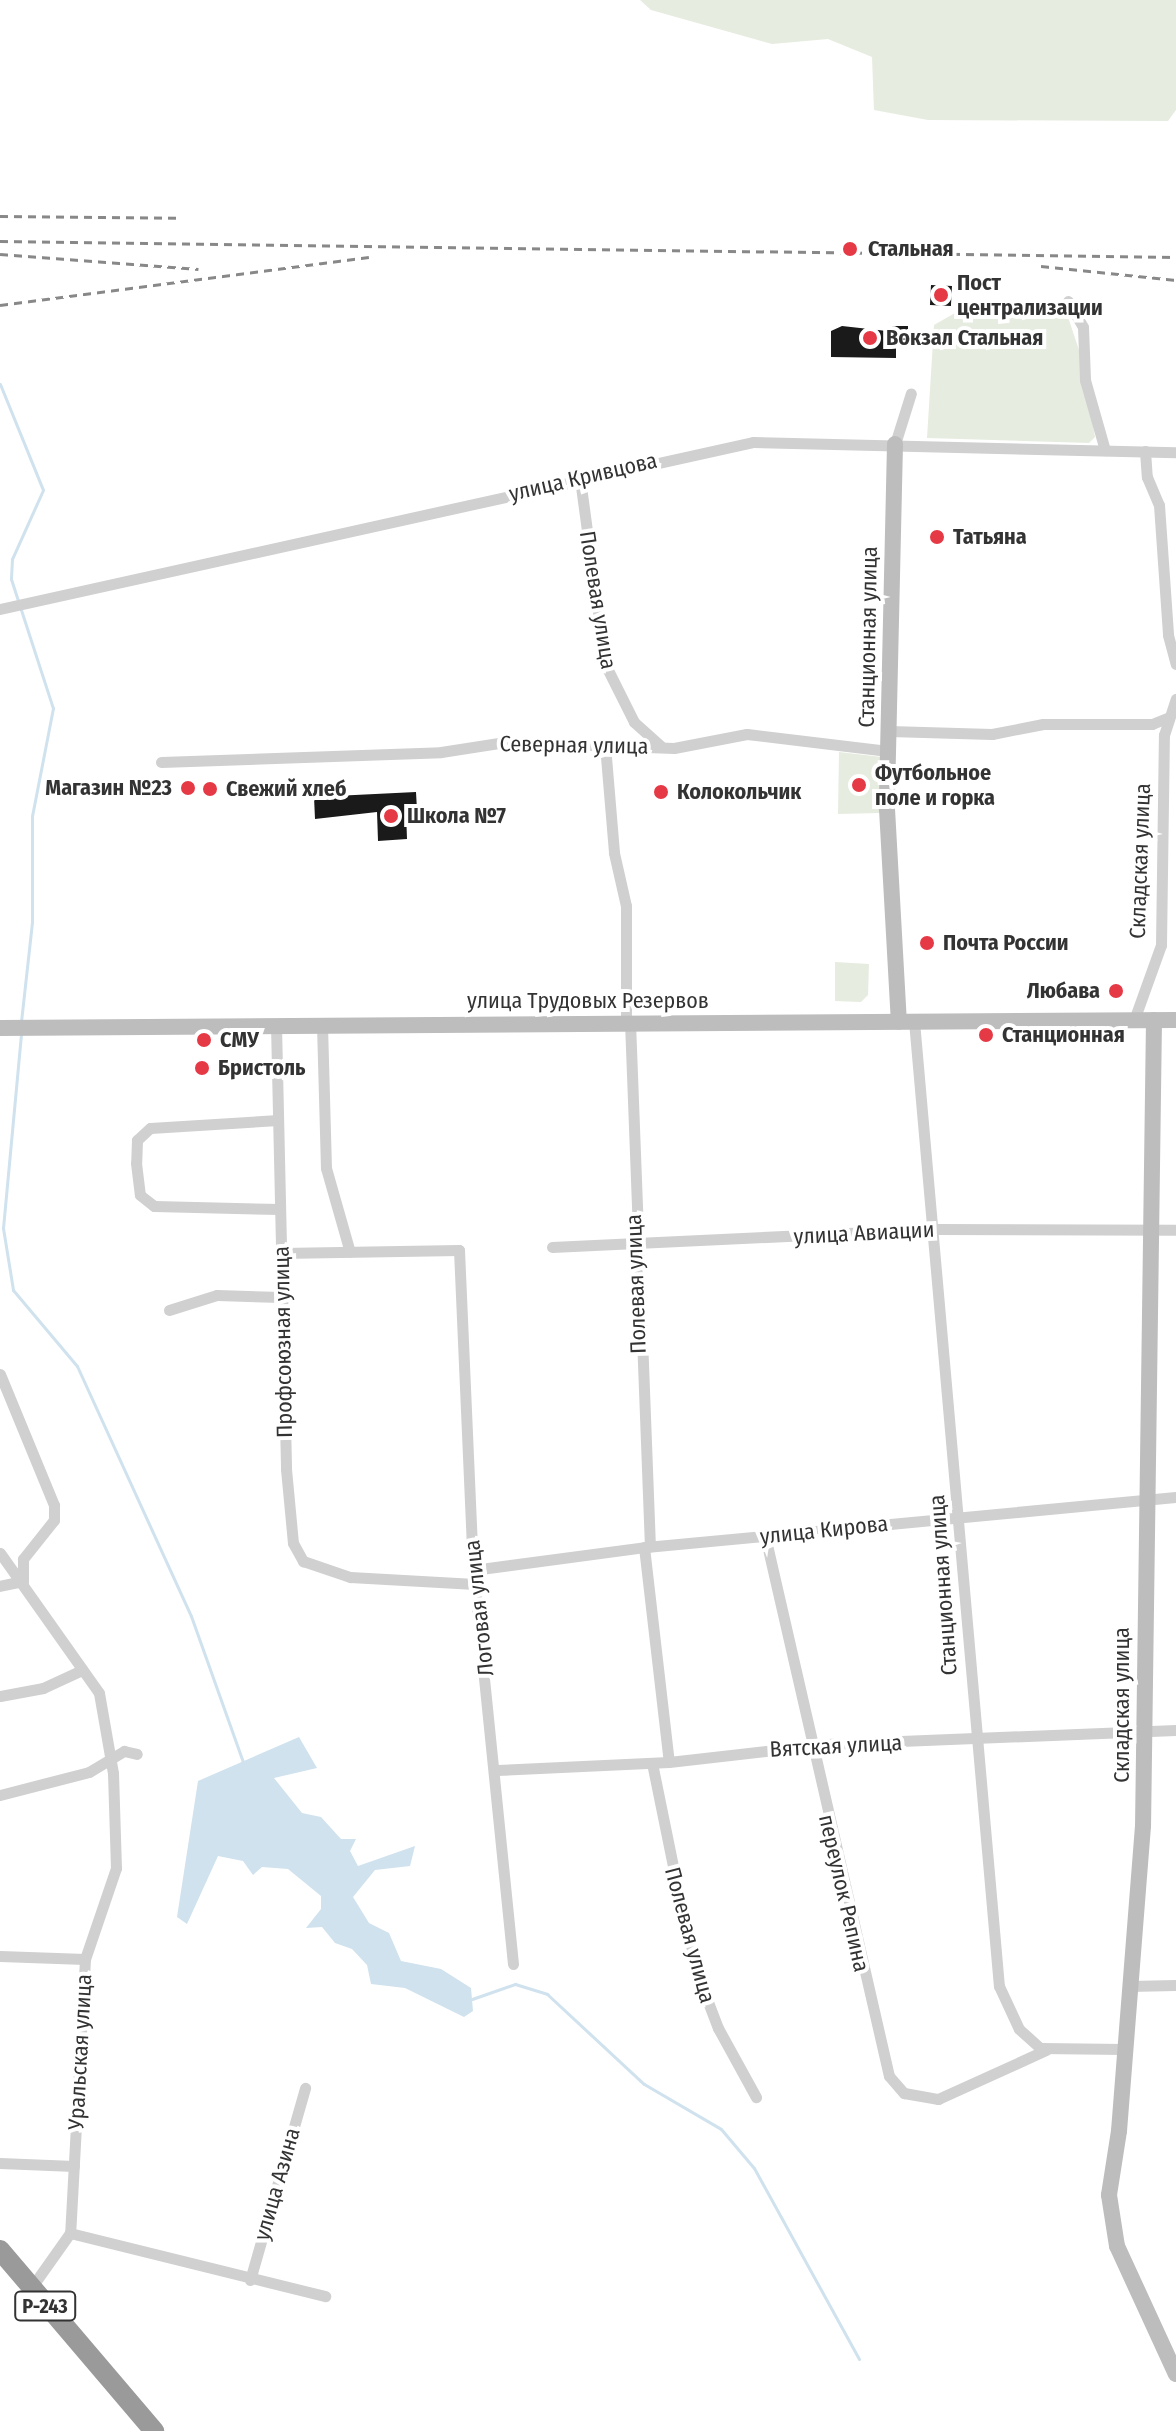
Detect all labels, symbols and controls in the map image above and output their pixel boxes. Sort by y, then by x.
place label: Стальная [868,236,954,262]
marker: Стальная [839,238,861,260]
place label: Пост централизации [957,269,1103,320]
marker: Пост централизации [932,286,950,304]
place label: Вокзал Стальная [886,325,1043,351]
marker: Вокзал Стальная [861,329,879,347]
street label: улица Кривцова [506,447,660,507]
place label: Татьяна [953,524,1027,550]
marker: Татьяна [928,528,946,546]
street label: Полевая улица [574,529,622,671]
street label: Станционная улица [853,546,883,728]
street label: Северная улица [499,731,649,759]
place label: Футбольное поле и горка [875,759,995,810]
place label: Магазин №23 [45,775,172,801]
place label: Свежий хлеб [226,776,347,802]
marker: Футбольное поле и горка [850,776,868,794]
marker: Магазин №23 [179,779,197,797]
place label: Колокольчик [677,779,801,805]
marker: Свежий хлеб [201,780,219,798]
marker: Колокольчик [652,783,670,801]
street label: Складская улица [1124,783,1156,939]
place label: Школа №7 [407,803,506,829]
marker: Школа №7 [382,807,400,825]
place label: Почта России [943,930,1069,956]
marker: Почта России [918,934,936,952]
place label: Любава [1027,978,1100,1004]
marker: Любава [1107,982,1125,1000]
street label: улица Трудовых Резервов [467,988,709,1014]
place label: Станционная [1002,1022,1125,1048]
marker: Станционная [977,1026,995,1044]
place label: СМУ [220,1027,259,1053]
marker: СМУ [195,1031,213,1049]
place label: Бристоль [218,1055,305,1081]
marker: Бристоль [193,1059,211,1077]
street label: Полевая улица [620,1214,652,1354]
street label: улица Авиации [793,1216,935,1250]
street label: Профсоюзная улица [268,1246,298,1438]
street label: Станционная улица [924,1494,962,1676]
street label: улица Кирова [759,1510,889,1550]
street label: Логовая улица [459,1539,499,1677]
street label: Складская улица [1109,1627,1135,1783]
street label: Вятская улица [769,1729,903,1763]
street label: переулок Репина [813,1812,875,1974]
street label: Полевая улица [659,1864,721,2006]
street label: Уральская улица [63,1973,97,2131]
street label: улица Азина [248,2125,306,2243]
road number: Р-243 [13,2290,77,2322]

